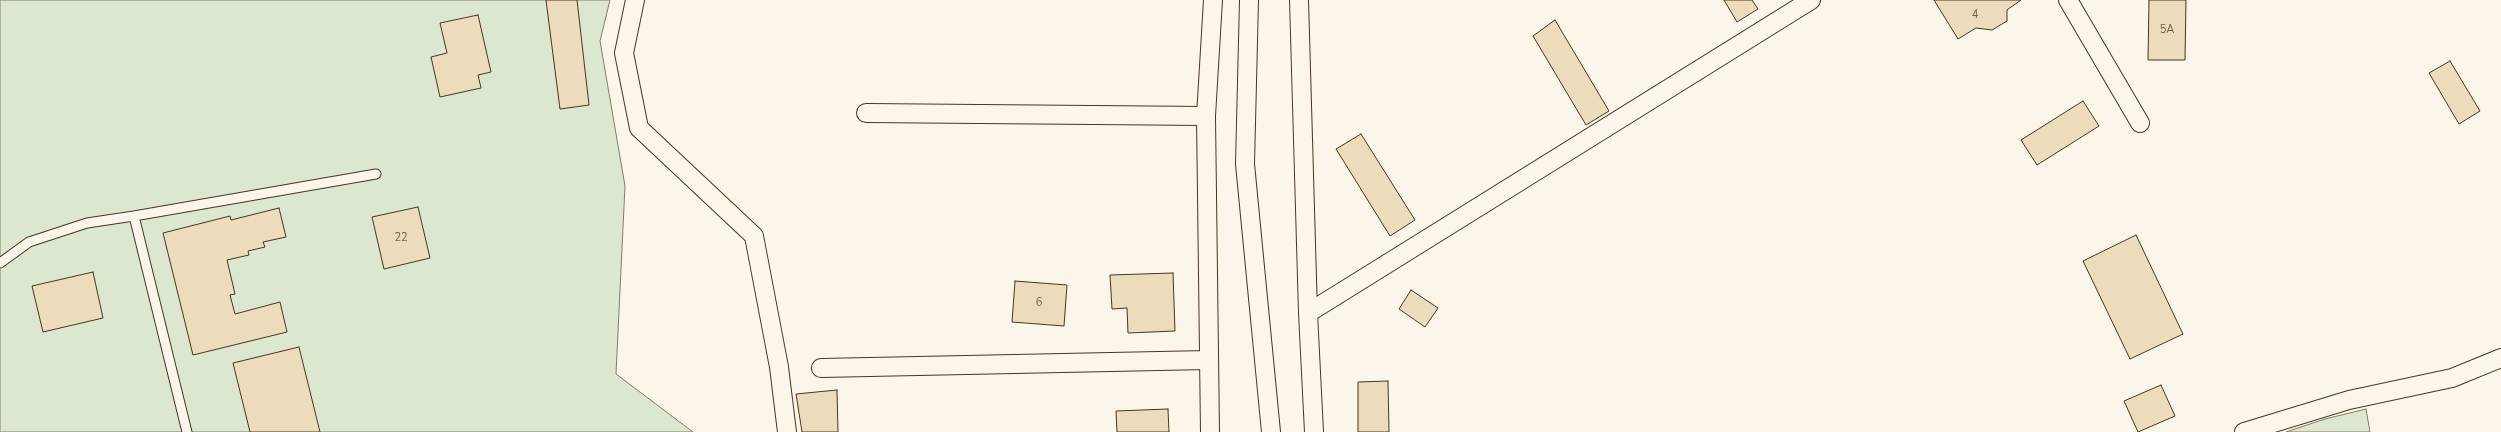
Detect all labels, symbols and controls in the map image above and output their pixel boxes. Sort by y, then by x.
house number: 4 [1972,8,1978,22]
house number: 5А [2160,23,2174,37]
house number: 22 [394,231,408,245]
house number: 6 [1036,296,1042,310]

